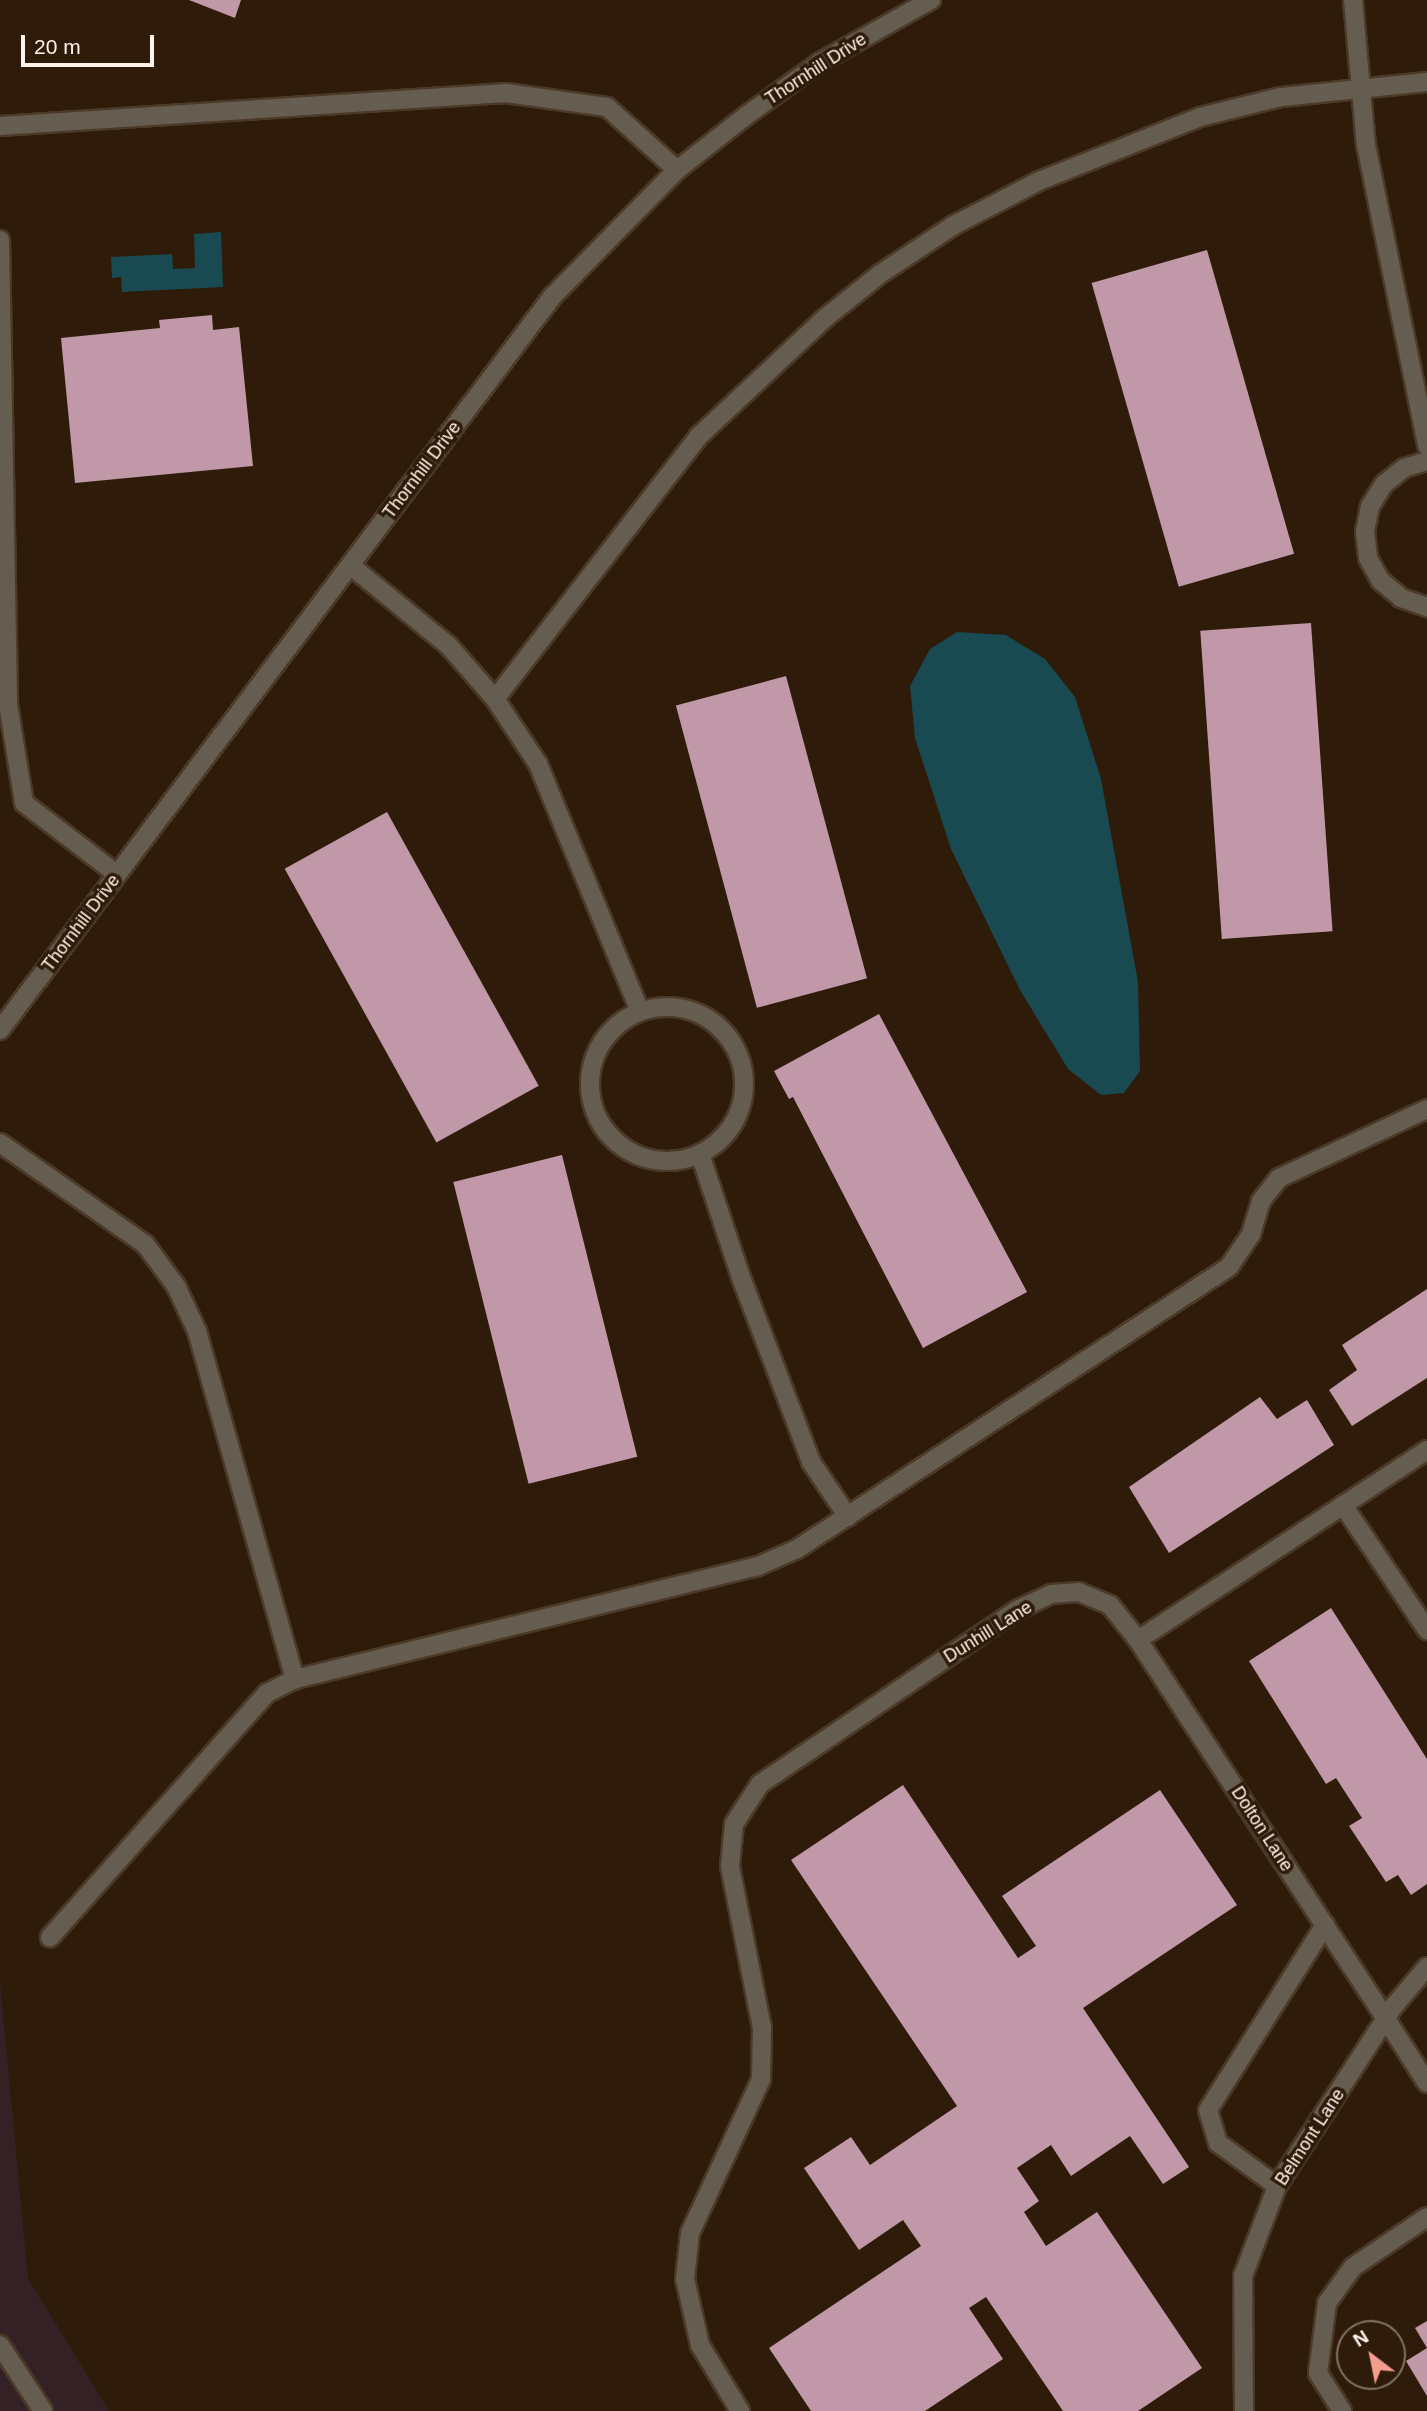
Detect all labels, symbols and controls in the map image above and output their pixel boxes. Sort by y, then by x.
scale bar [24,21,158,65]
street label: Thornhill Drive [761,28,871,110]
text: 20 m [34,35,81,58]
street label: Thornhill Drive [378,417,466,523]
street label: Thornhill Drive [37,870,125,976]
street label: Dunhill Lane [940,1596,1036,1668]
street label: Dolton Lane [1227,1782,1297,1876]
street label: Belmont Lane [1271,2085,1349,2189]
north arrow [1336,2320,1406,2390]
text: N [1349,2326,1372,2351]

